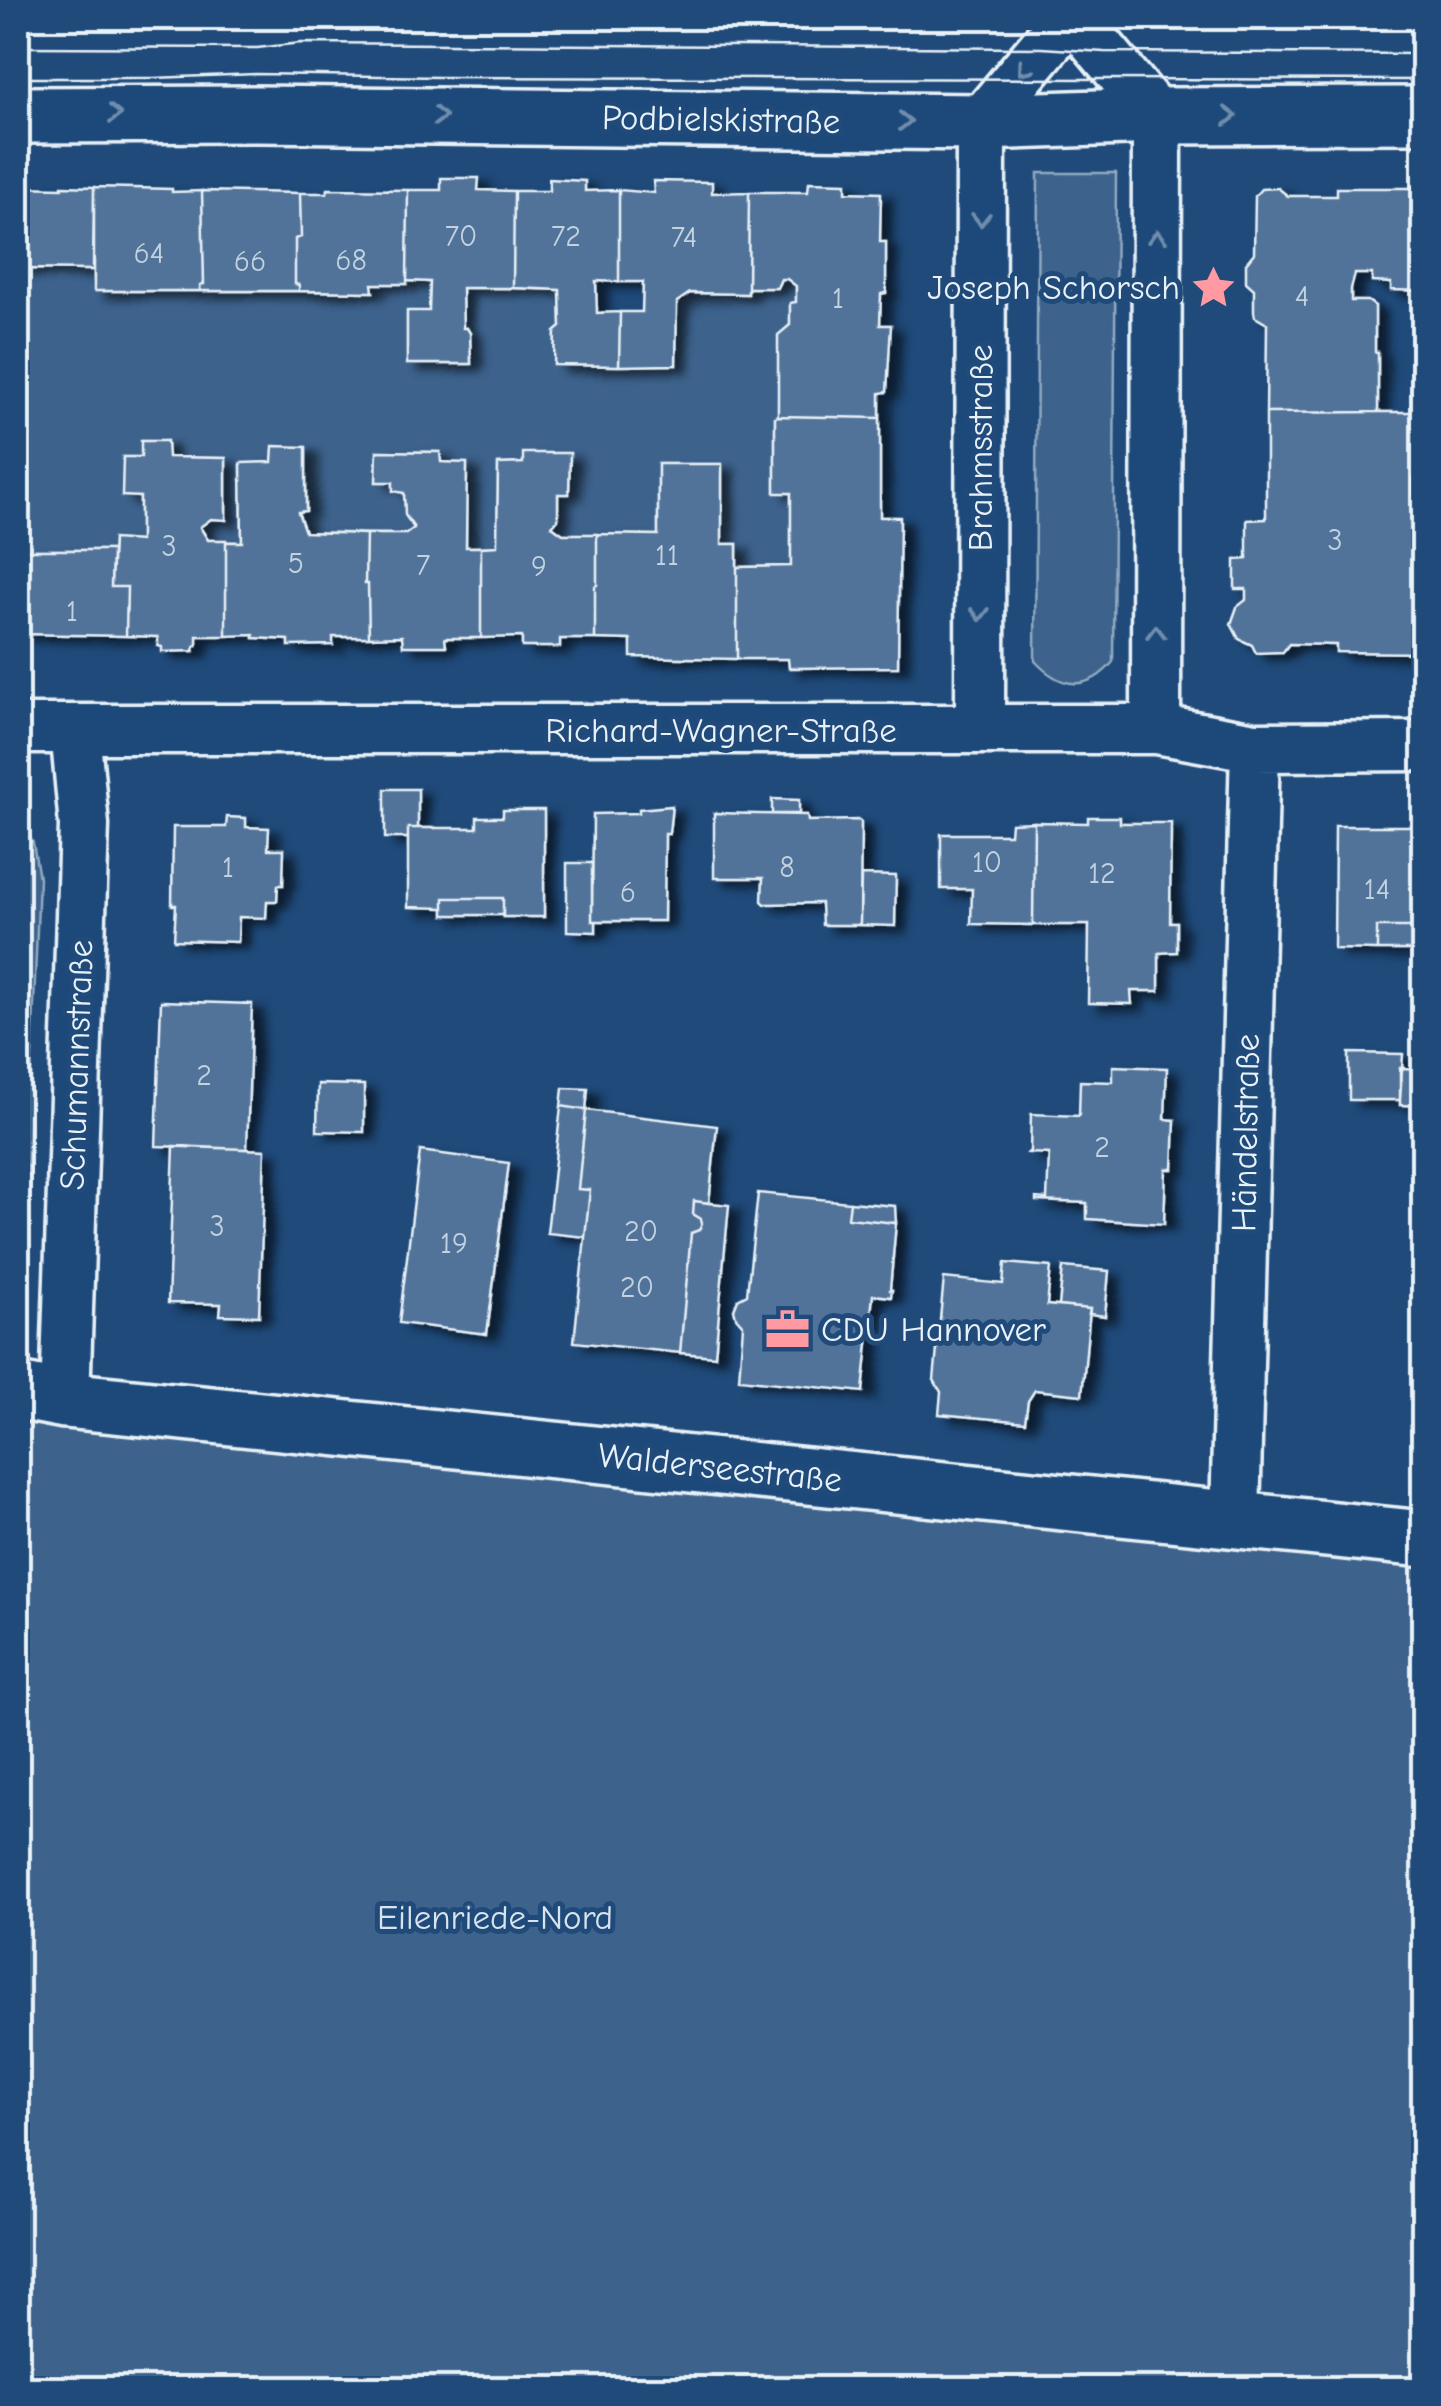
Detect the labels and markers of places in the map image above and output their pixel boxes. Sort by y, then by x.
place icon: Joseph Schorsch [1189,263,1237,311]
place label: Joseph Schorsch [927,267,1180,308]
office icon: CDU Hannover [764,1305,812,1353]
place label: CDU Hannover [821,1309,1046,1350]

